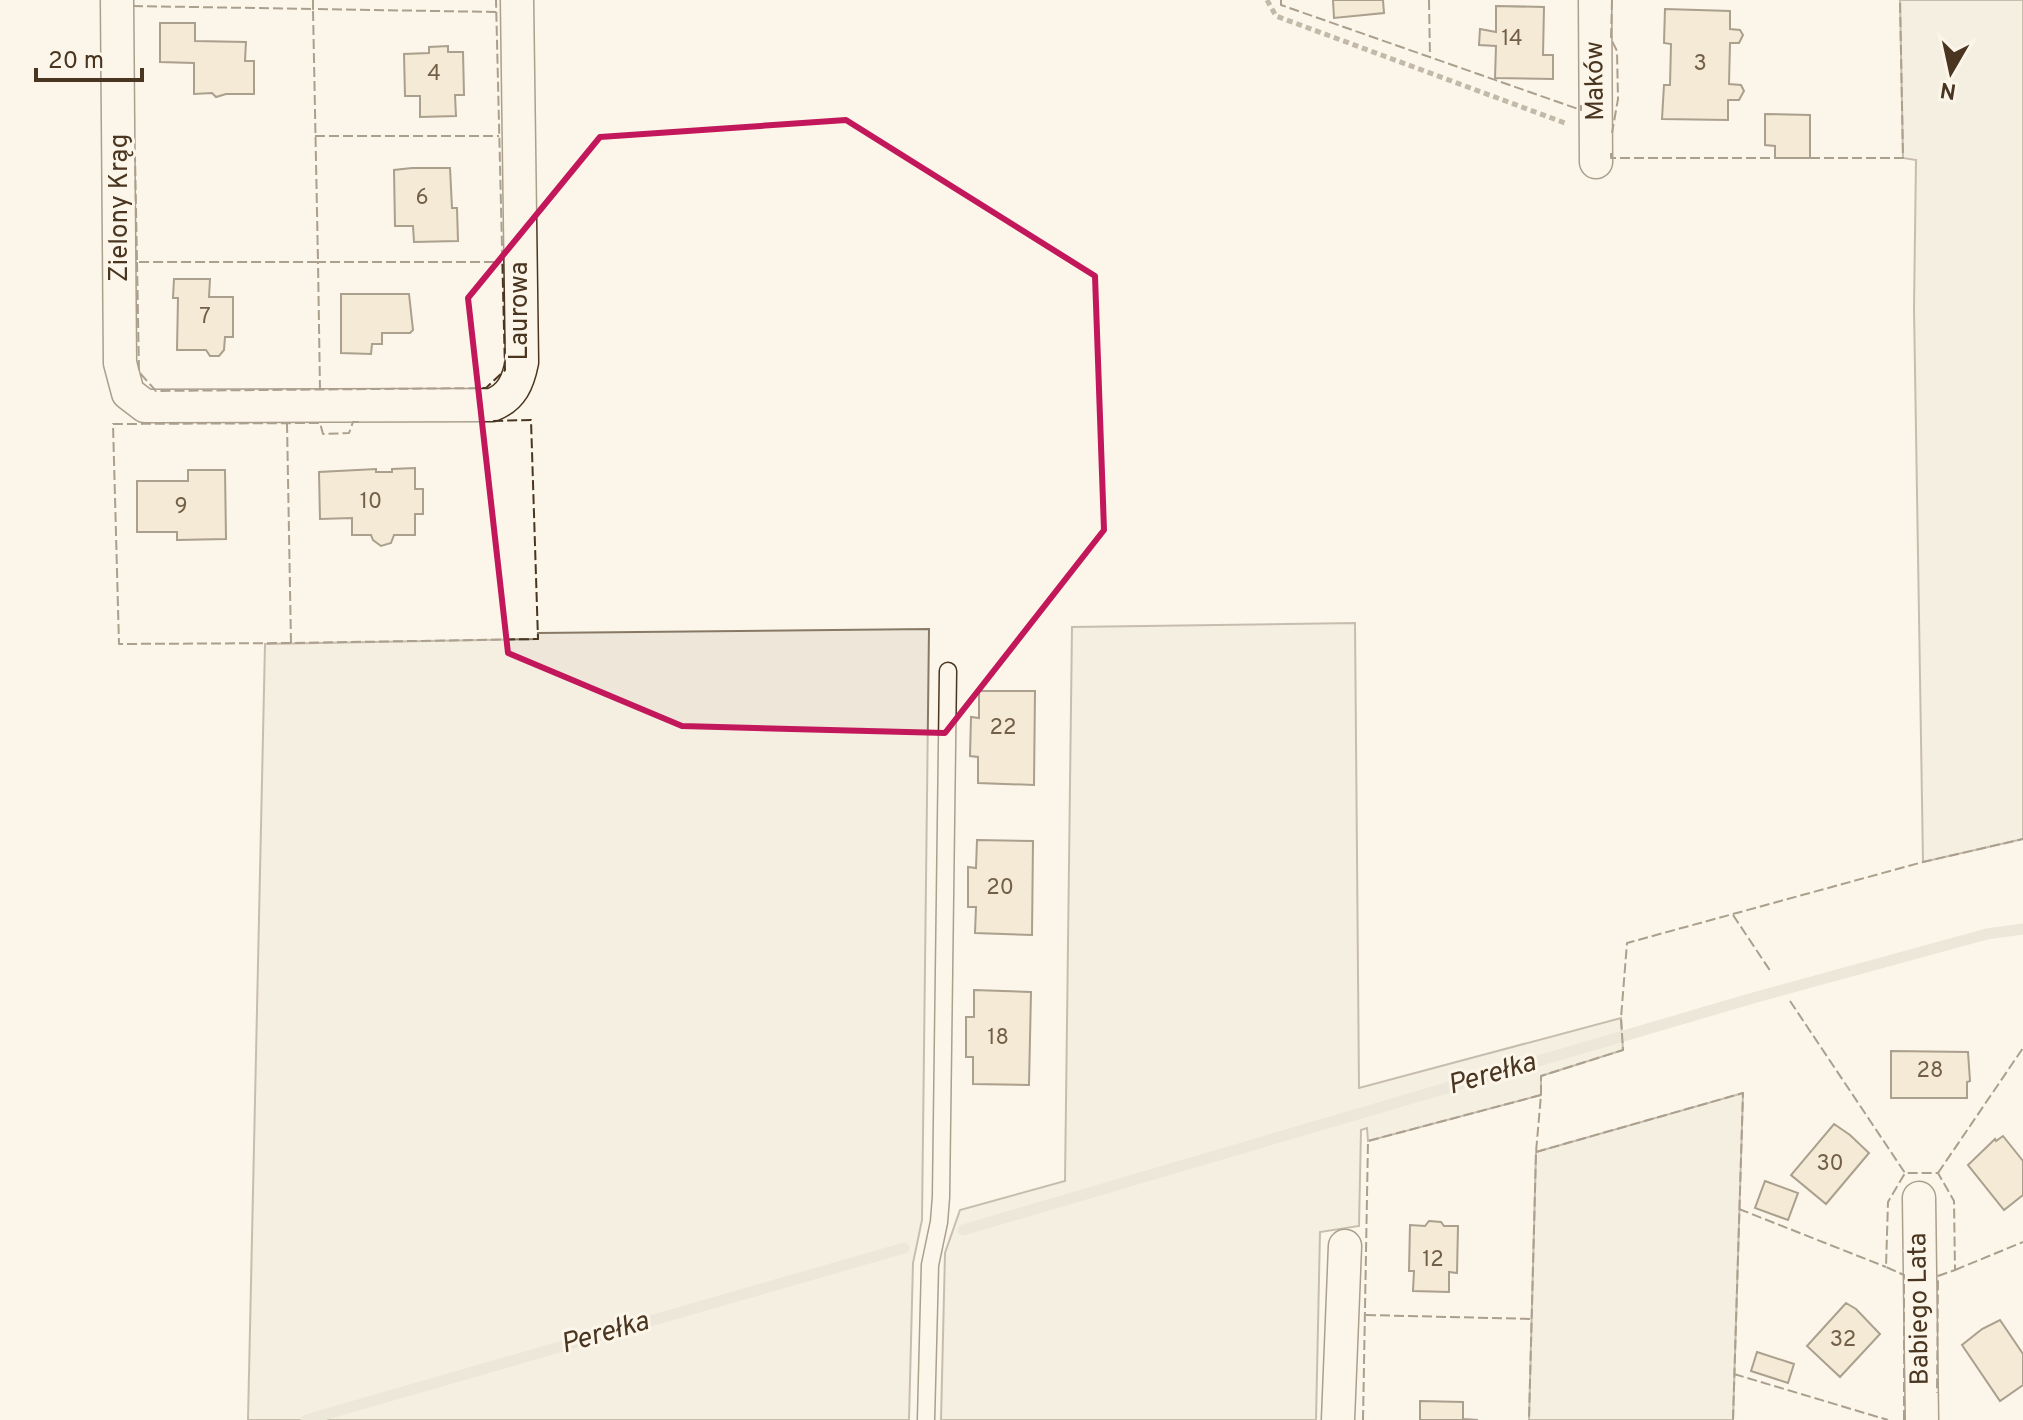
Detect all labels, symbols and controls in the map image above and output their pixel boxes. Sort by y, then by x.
house number: 14 [1501,26,1523,53]
scale bar [36,32,142,82]
north arrow [1911,32,1991,112]
street label: Maków [1579,41,1613,121]
text: 20 m [48,47,104,77]
house number: 3 [1693,51,1707,78]
house number: 4 [427,61,441,88]
text: N [1938,75,1958,104]
street label: Zielony Krąg [104,134,137,282]
house number: 6 [415,185,429,212]
street label: Laurowa [504,262,537,360]
house number: 7 [199,304,211,331]
house number: 10 [360,489,382,516]
house number: 9 [174,494,188,521]
house number: 22 [990,715,1016,742]
house number: 20 [986,875,1014,902]
house number: 18 [987,1025,1009,1052]
water label: Perełka [1444,1045,1541,1105]
house number: 28 [1917,1058,1943,1085]
house number: 30 [1816,1151,1844,1178]
street label: Babiego Lata [1902,1232,1938,1386]
house number: 12 [1422,1247,1444,1274]
water label: Perełka [557,1304,654,1364]
house number: 32 [1830,1327,1856,1354]

